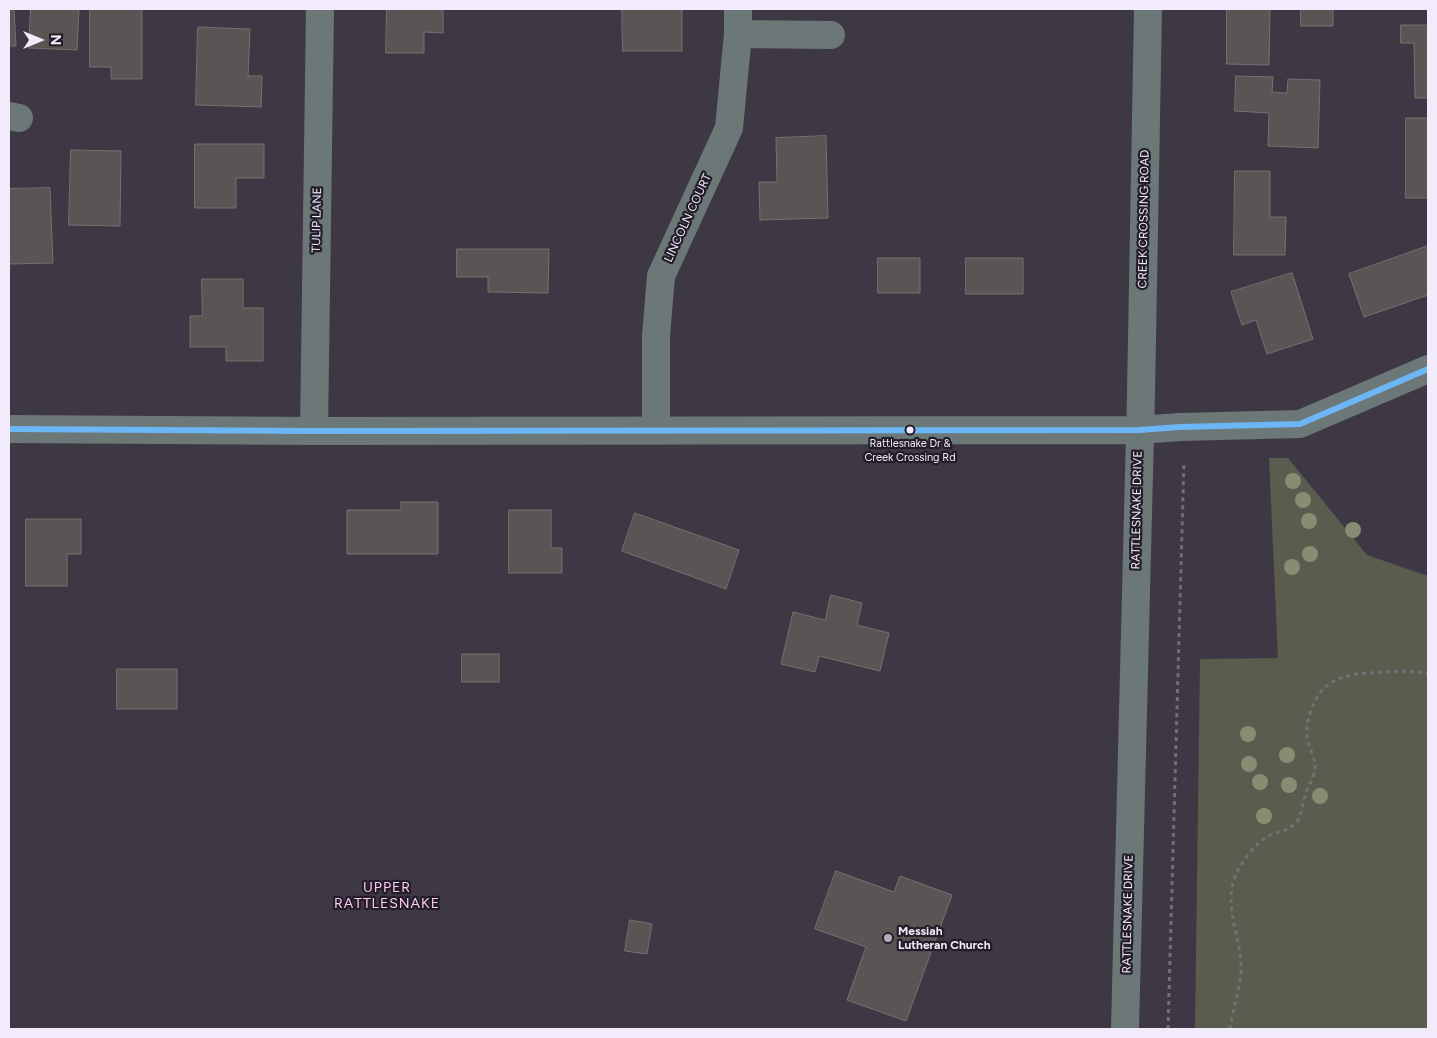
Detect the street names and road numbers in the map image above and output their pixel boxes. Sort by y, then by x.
street label: CREEK CROSSING ROAD [1136,150,1152,288]
street label: LINCOLN COURT [661,172,715,264]
street label: TULIP LANE [309,187,325,253]
street label: RATTLESNAKE DRIVE [1129,451,1145,569]
street label: RATTLESNAKE DRIVE [1120,855,1136,973]

